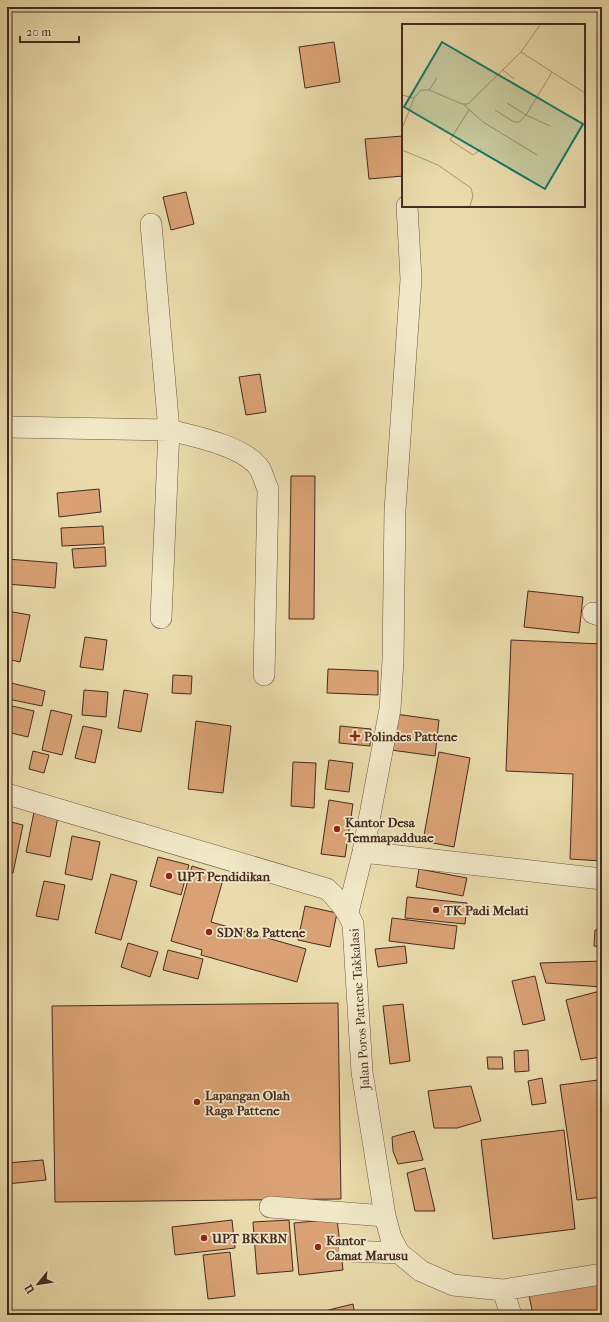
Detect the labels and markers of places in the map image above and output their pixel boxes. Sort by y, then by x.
place label: Polindes Pattene [364,729,458,744]
marker: Polindes Pattene [349,730,361,742]
place label: Kantor Desa Temmapadduae [344,815,434,846]
marker: Kantor Desa Temmapadduae [332,824,342,834]
place label: UPT Pendidikan [176,869,271,884]
marker: UPT Pendidikan [164,871,174,881]
place label: TK Padi Melati [443,903,529,918]
marker: TK Padi Melati [431,905,441,915]
place label: SDN 82 Pattene [217,925,306,940]
marker: SDN 82 Pattene [204,927,214,937]
place label: Lapangan Olah Raga Pattene [205,1088,291,1119]
marker: Lapangan Olah Raga Pattene [192,1097,202,1107]
place label: UPT BKKBN [211,1231,287,1246]
marker: UPT BKKBN [199,1233,209,1243]
place label: Kantor Camat Marusu [326,1233,409,1263]
marker: Kantor Camat Marusu [313,1242,323,1252]

